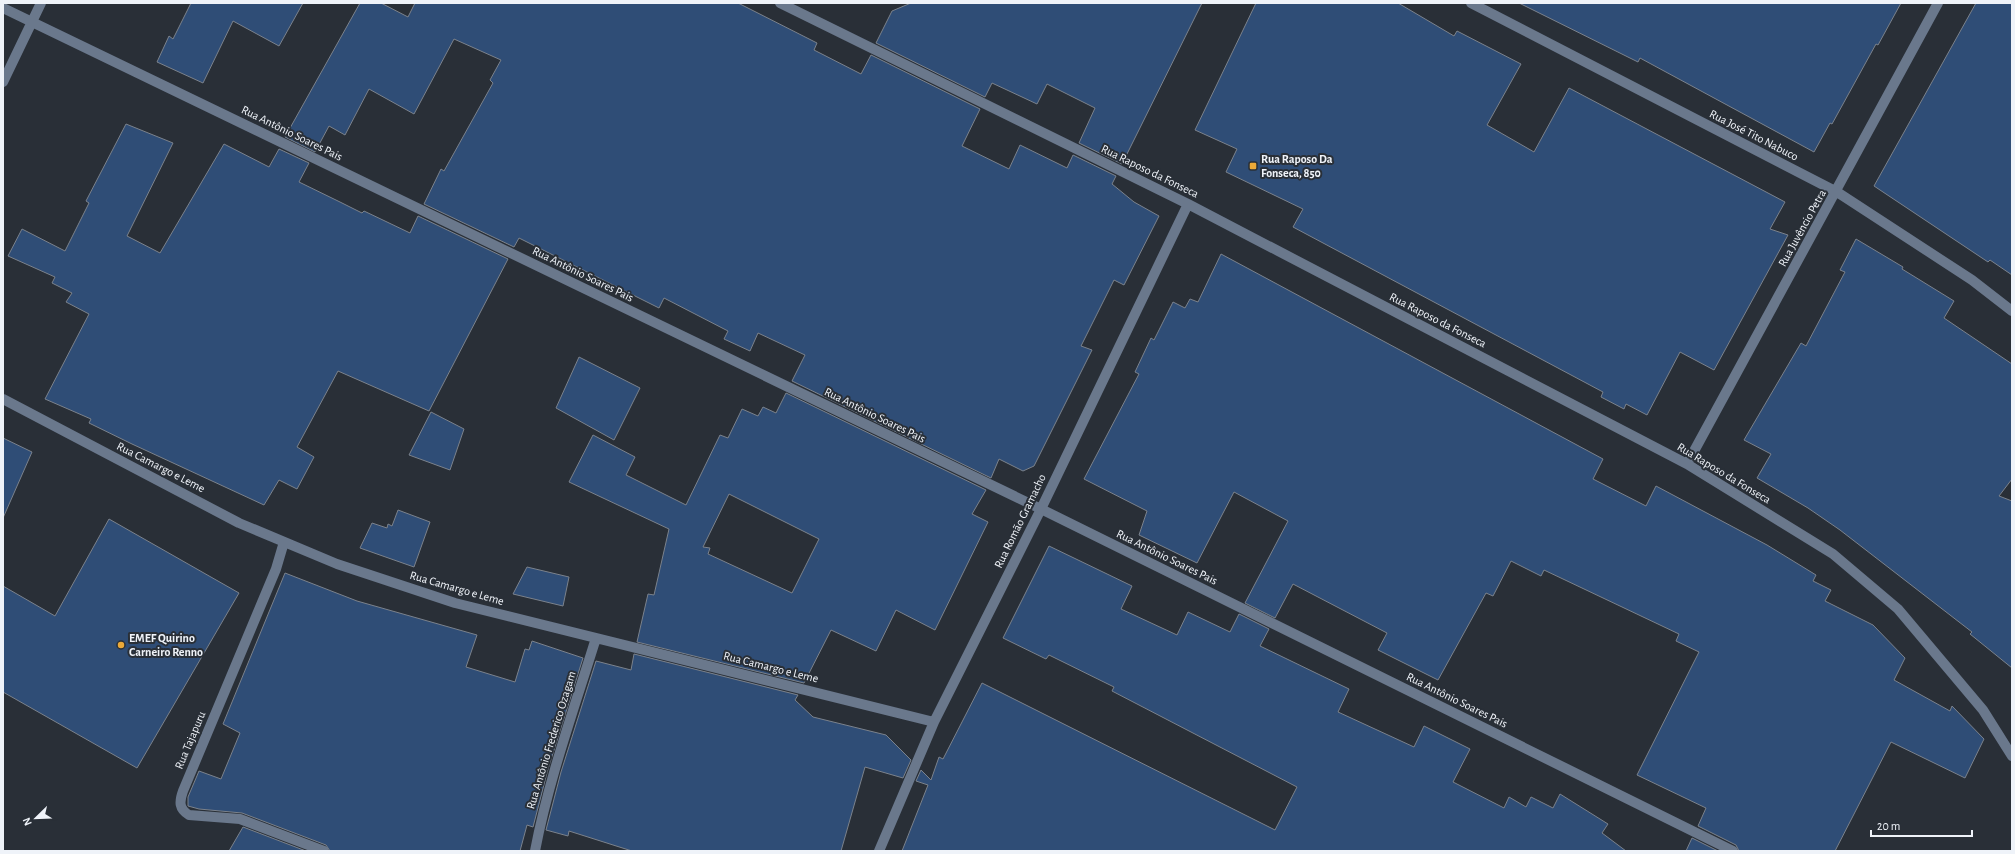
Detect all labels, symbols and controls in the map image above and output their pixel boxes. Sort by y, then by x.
street label: Rua Antônio Soares Pais [240,103,344,163]
street label: Rua José Tito Nabuco [1708,107,1800,163]
street label: Rua Raposo da Fonseca [1099,142,1201,200]
place label: Rua Raposo Da Fonseca, 850 [1261,153,1333,179]
marker: Rua Raposo Da Fonseca, 850 [1248,161,1258,171]
street label: Rua Juvêncio Petra [1776,187,1828,269]
street label: Rua Antônio Soares Pais [531,244,635,304]
street label: Rua Raposo da Fonseca [1388,290,1489,350]
street label: Rua Antônio Soares Pais [823,385,927,445]
street label: Rua Camargo e Leme [115,440,207,494]
street label: Rua Raposo da Fonseca [1675,440,1773,506]
street label: Rua Romão Gramacho [992,472,1048,570]
street label: Rua Antônio Soares Pais [1115,527,1219,587]
street label: Rua Camargo e Leme [409,569,505,607]
place label: EMEF Quirino Carneiro Renno [129,632,203,658]
marker: EMEF Quirino Carneiro Renno [116,640,126,650]
street label: Rua Camargo e Leme [722,649,820,685]
street label: Rua Antônio Frederico Ozagam [524,670,578,810]
street label: Rua Antônio Soares Pais [1405,670,1509,730]
street label: Rua Tajapuru [172,709,208,771]
north arrow [16,798,56,838]
scale bar [1871,812,1972,838]
text: N [21,816,34,827]
text: 20 m [1877,820,1900,832]

